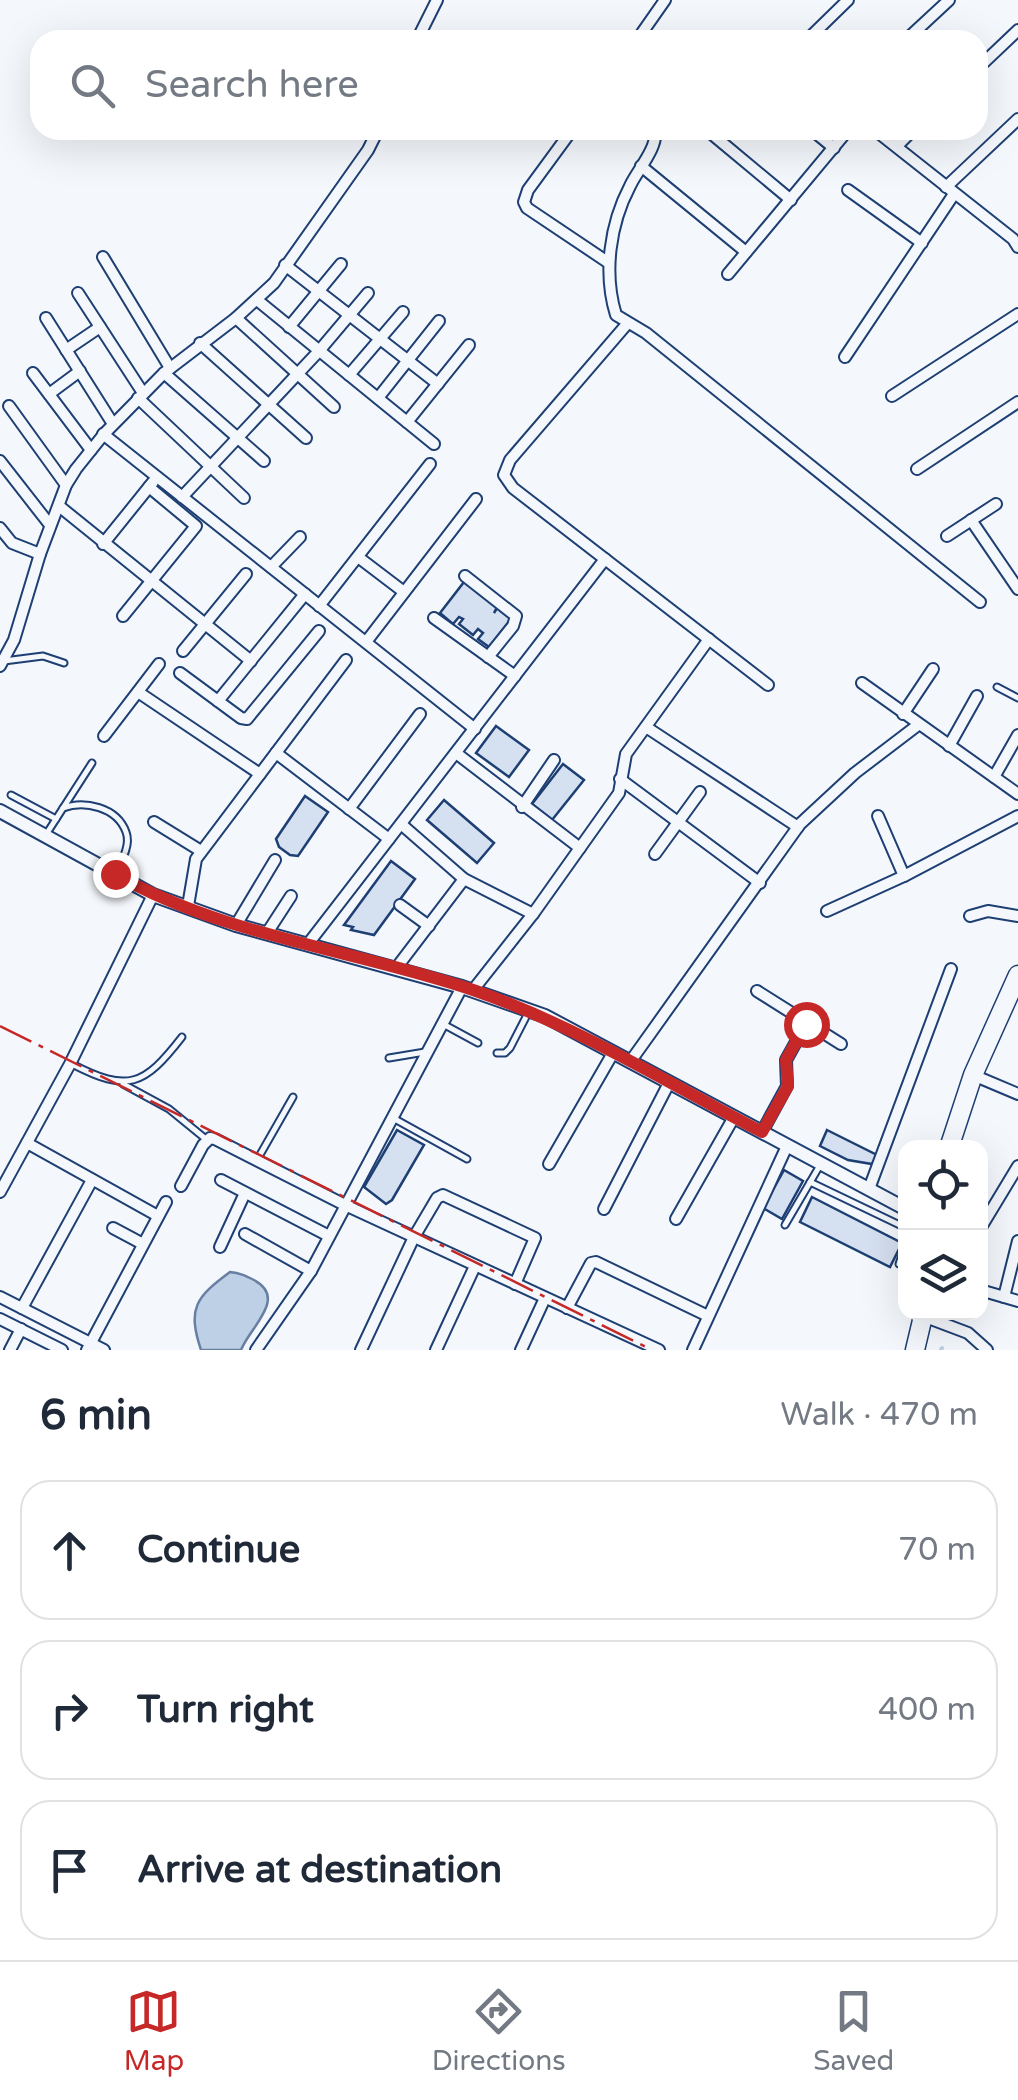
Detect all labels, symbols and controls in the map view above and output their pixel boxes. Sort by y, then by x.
search box [30,30,988,140]
icon: search [65,58,120,113]
text: Search here [145,62,359,108]
route end [93,852,139,898]
route start [784,1002,830,1048]
map controls [898,1140,988,1320]
button: locate [898,1140,988,1230]
button: layers [898,1230,988,1320]
text: 6 min [40,1390,152,1441]
text: Walk · 470 m [781,1396,978,1434]
icon: ahead [42,1523,97,1578]
text: Continue [137,1527,300,1573]
text: 70 m [898,1531,976,1569]
icon: right [42,1683,97,1738]
text: Turn right [137,1687,314,1733]
text: 400 m [878,1691,976,1729]
icon: arrive [42,1843,97,1898]
text: Arrive at destination [137,1847,502,1893]
tab: Map [124,1984,184,2078]
tab: Directions [432,1984,566,2078]
tab: Saved [813,1984,894,2078]

